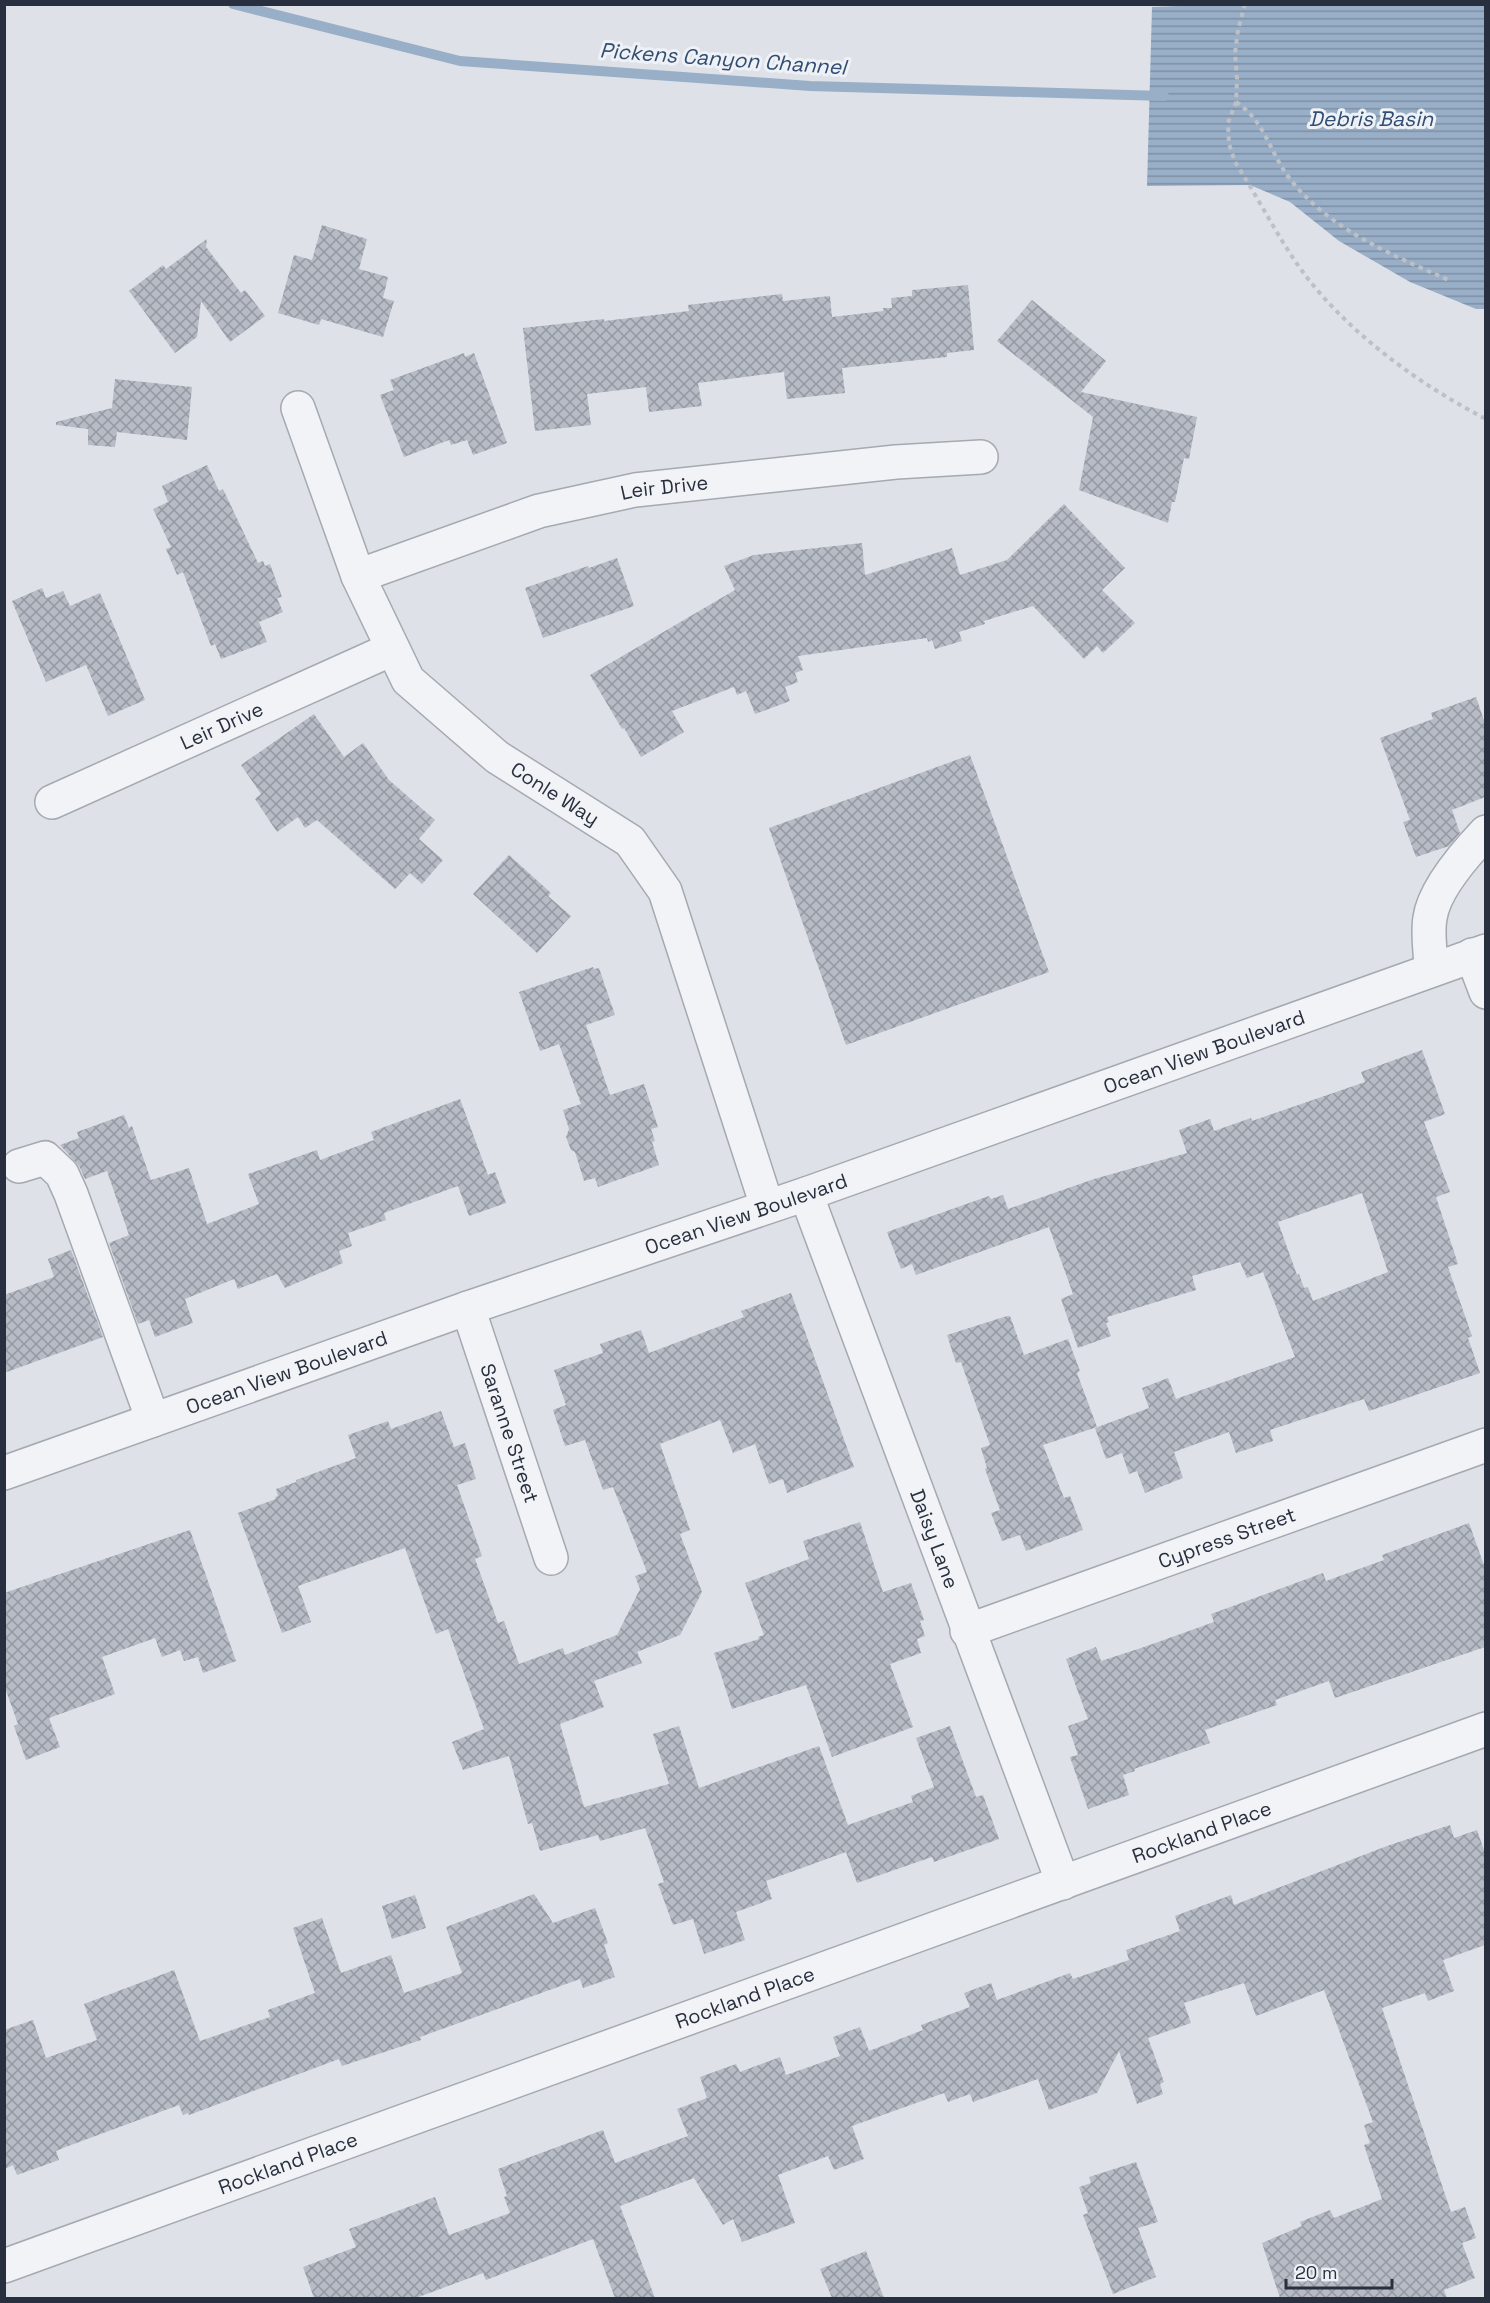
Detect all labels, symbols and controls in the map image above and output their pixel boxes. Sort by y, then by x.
water label: Pickens Canyon Channel [599,36,850,81]
water label: Debris Basin [1309,105,1434,132]
street label: Leir Drive [618,469,709,506]
street label: Leir Drive [176,696,267,756]
street label: Conle Way [506,756,604,831]
street label: Ocean View Boulevard [1100,1004,1308,1100]
street label: Ocean View Boulevard [641,1167,851,1260]
street label: Ocean View Boulevard [182,1325,391,1420]
street label: Saranne Street [474,1360,545,1506]
street label: Daisy Lane [904,1485,965,1592]
street label: Cypress Street [1154,1501,1299,1574]
street label: Rockland Place [1129,1795,1275,1869]
street label: Rockland Place [672,1960,818,2035]
street label: Rockland Place [215,2126,361,2200]
scale bar [1286,2252,1392,2290]
text: 20 m [1295,2261,1338,2284]

